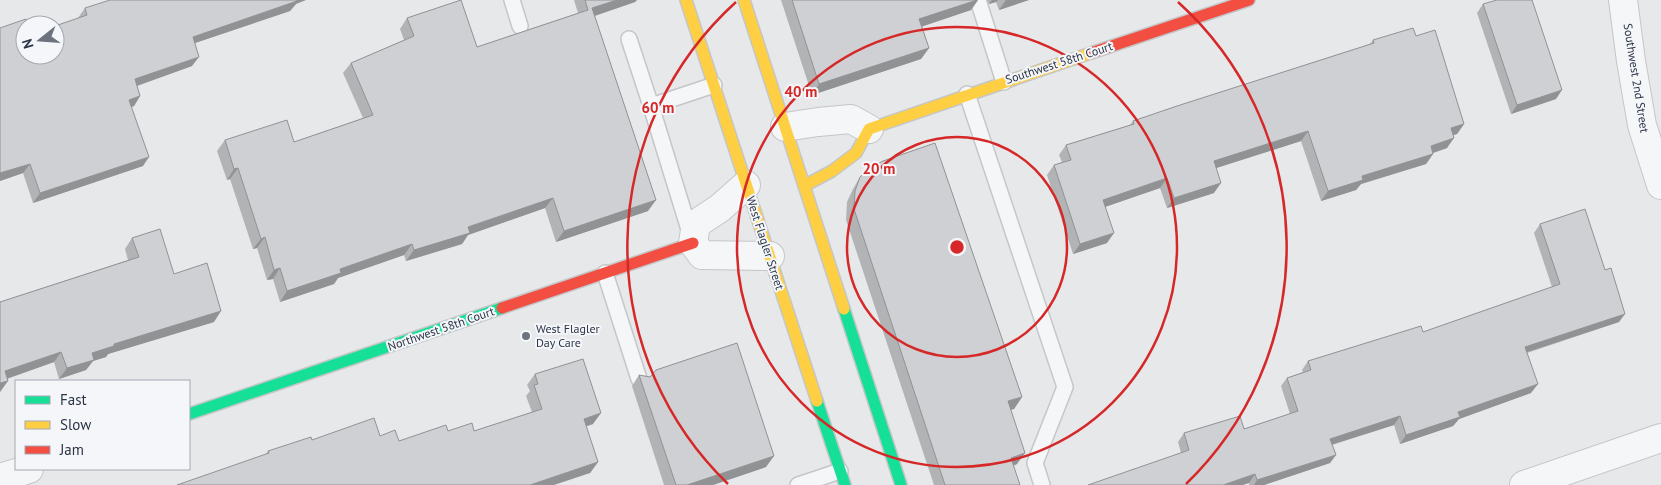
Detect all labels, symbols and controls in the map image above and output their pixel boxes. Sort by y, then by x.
north arrow [15,15,65,65]
street label: Southwest 2nd Street [1620,22,1653,134]
text: N [18,37,38,51]
street label: Southwest 58th Court [1003,38,1114,87]
text: 40 m [785,82,817,101]
text: 60 m [642,98,674,117]
text: 20 m [863,159,895,178]
street label: West Flagler Street [743,194,788,292]
centre of rings [948,238,966,256]
street label: Northwest 58th Court [386,303,496,354]
place label: West Flagler Day Care [536,321,600,350]
marker: West Flagler Day Care [520,330,532,342]
legend [15,380,190,470]
text: Fast [60,390,87,409]
text: Slow [60,415,91,434]
text: Jam [59,440,84,459]

